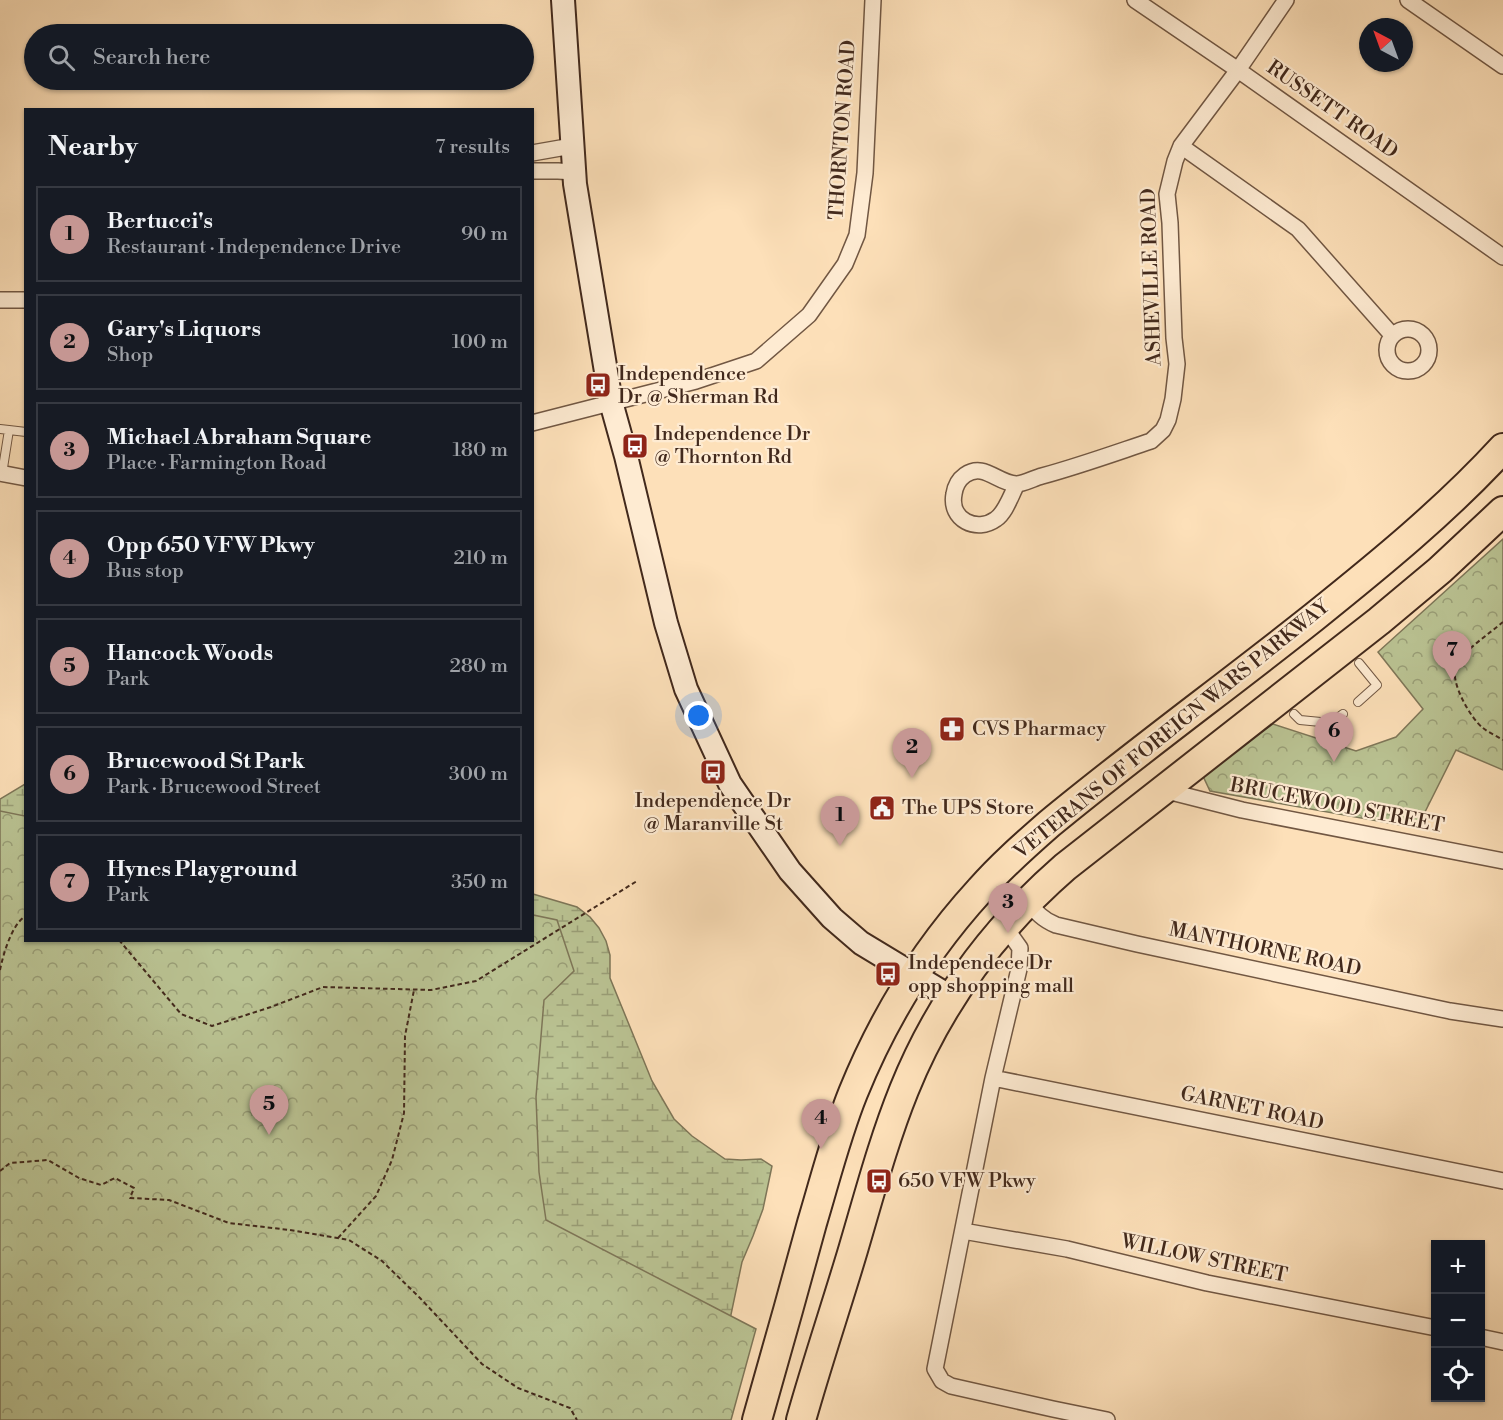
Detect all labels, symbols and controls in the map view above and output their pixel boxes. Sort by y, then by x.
north arrow [1359,18,1413,72]
search box [24,24,534,90]
street label: THORNTON ROAD [824,39,862,221]
icon: search [45,41,78,74]
text: Search here [93,44,210,71]
street label: RUSSETT ROAD [1262,55,1402,165]
text: Nearby [48,131,138,163]
text: 7 results [435,135,510,160]
street label: ASHEVILLE ROAD [1136,188,1168,367]
text: Bertucci's [107,208,213,235]
text: 1 [65,222,74,247]
text: 90 m [461,222,508,247]
text: Restaurant · Independence Drive [107,235,401,260]
text: Gary's Liquors [107,316,261,343]
text: 2 [63,330,76,355]
text: 100 m [452,330,508,355]
text: Shop [107,343,153,368]
place label: Independence Dr @ Sherman Rd [618,362,779,410]
bus stop icon: Independence Dr @ Sherman Rd [583,370,613,400]
place label: Independence Dr @ Thornton Rd [654,422,811,470]
text: Michael Abraham Square [107,424,371,451]
bus stop icon: Independence Dr @ Thornton Rd [620,431,650,461]
text: 3 [63,438,76,463]
text: 180 m [453,438,508,463]
text: Place · Farmington Road [107,451,326,476]
text: Opp 650 VFW Pkwy [107,532,315,559]
text: 4 [63,546,76,571]
text: 210 m [453,546,508,571]
text: Bus stop [107,559,184,584]
street label: VETERANS OF FOREIGN WARS PARKWAY [1008,594,1336,866]
pin: 7 [1432,632,1472,681]
text: Hancock Woods [107,640,273,667]
text: 5 [63,654,76,679]
text: 280 m [449,654,508,679]
text: Park [107,667,149,692]
your location [684,701,713,730]
pin: 6 [1314,712,1354,762]
pharmacy icon: CVS Pharmacy [937,714,967,744]
place label: CVS Pharmacy [972,717,1106,742]
pin: 2 [892,728,932,778]
text: Brucewood St Park [107,748,305,775]
bus stop icon: Independence Dr @ Maranville St [698,757,728,787]
text: 6 [63,762,76,787]
text: 300 m [449,762,508,787]
street label: BRUCEWOOD STREET [1227,773,1446,839]
text: Park · Brucewood Street [107,775,321,800]
place label: Independence Dr @ Maranville St [635,789,792,837]
public building icon: The UPS Store [867,793,897,823]
pin: 1 [820,796,860,846]
place label: The UPS Store [902,796,1034,821]
text: Hynes Playground [107,856,298,883]
text: 7 [64,870,75,895]
text: 350 m [451,870,508,895]
text: Park [107,883,149,908]
pin: 3 [988,884,1028,933]
street label: MANTHORNE ROAD [1166,917,1364,983]
place label: Independece Dr opp shopping mall [908,951,1074,999]
bus stop icon: Independece Dr opp shopping mall [873,959,903,989]
street label: GARNET ROAD [1178,1082,1326,1136]
pin: 5 [250,1086,288,1135]
pin: 4 [802,1100,840,1149]
bus stop icon: 650 VFW Pkwy [864,1166,894,1196]
place label: 650 VFW Pkwy [898,1169,1036,1194]
street label: WILLOW STREET [1117,1229,1290,1289]
map controls [1431,1240,1485,1402]
button: + [1431,1240,1485,1294]
button: − [1431,1294,1485,1348]
button: locate [1431,1348,1485,1402]

